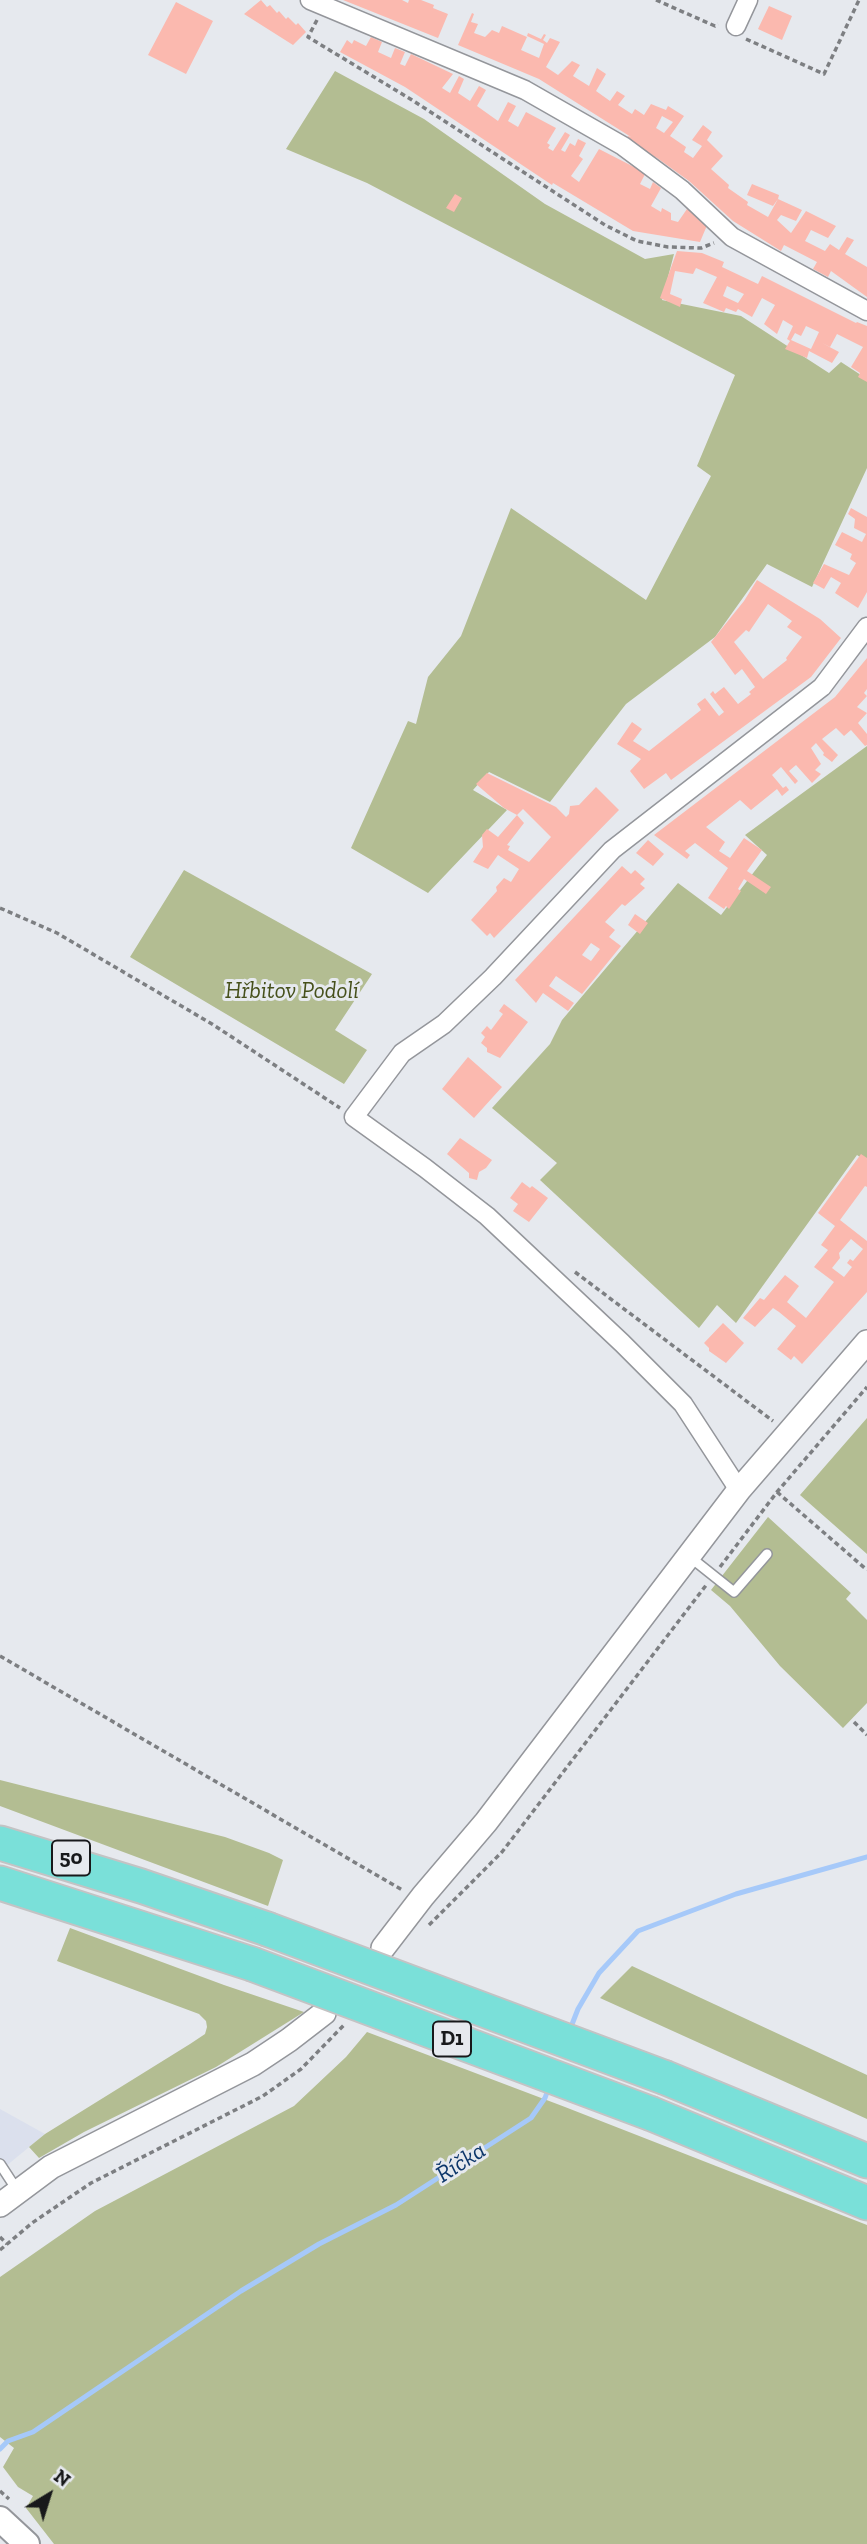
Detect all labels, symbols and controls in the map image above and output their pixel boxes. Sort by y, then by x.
park label: Hřbitov Podolí [225,977,359,1005]
road number: 50 [52,1840,90,1876]
road number: D1 [433,2022,471,2056]
water label: Říčka [431,2136,491,2190]
north arrow [14,2460,84,2530]
text: N [49,2465,75,2492]

